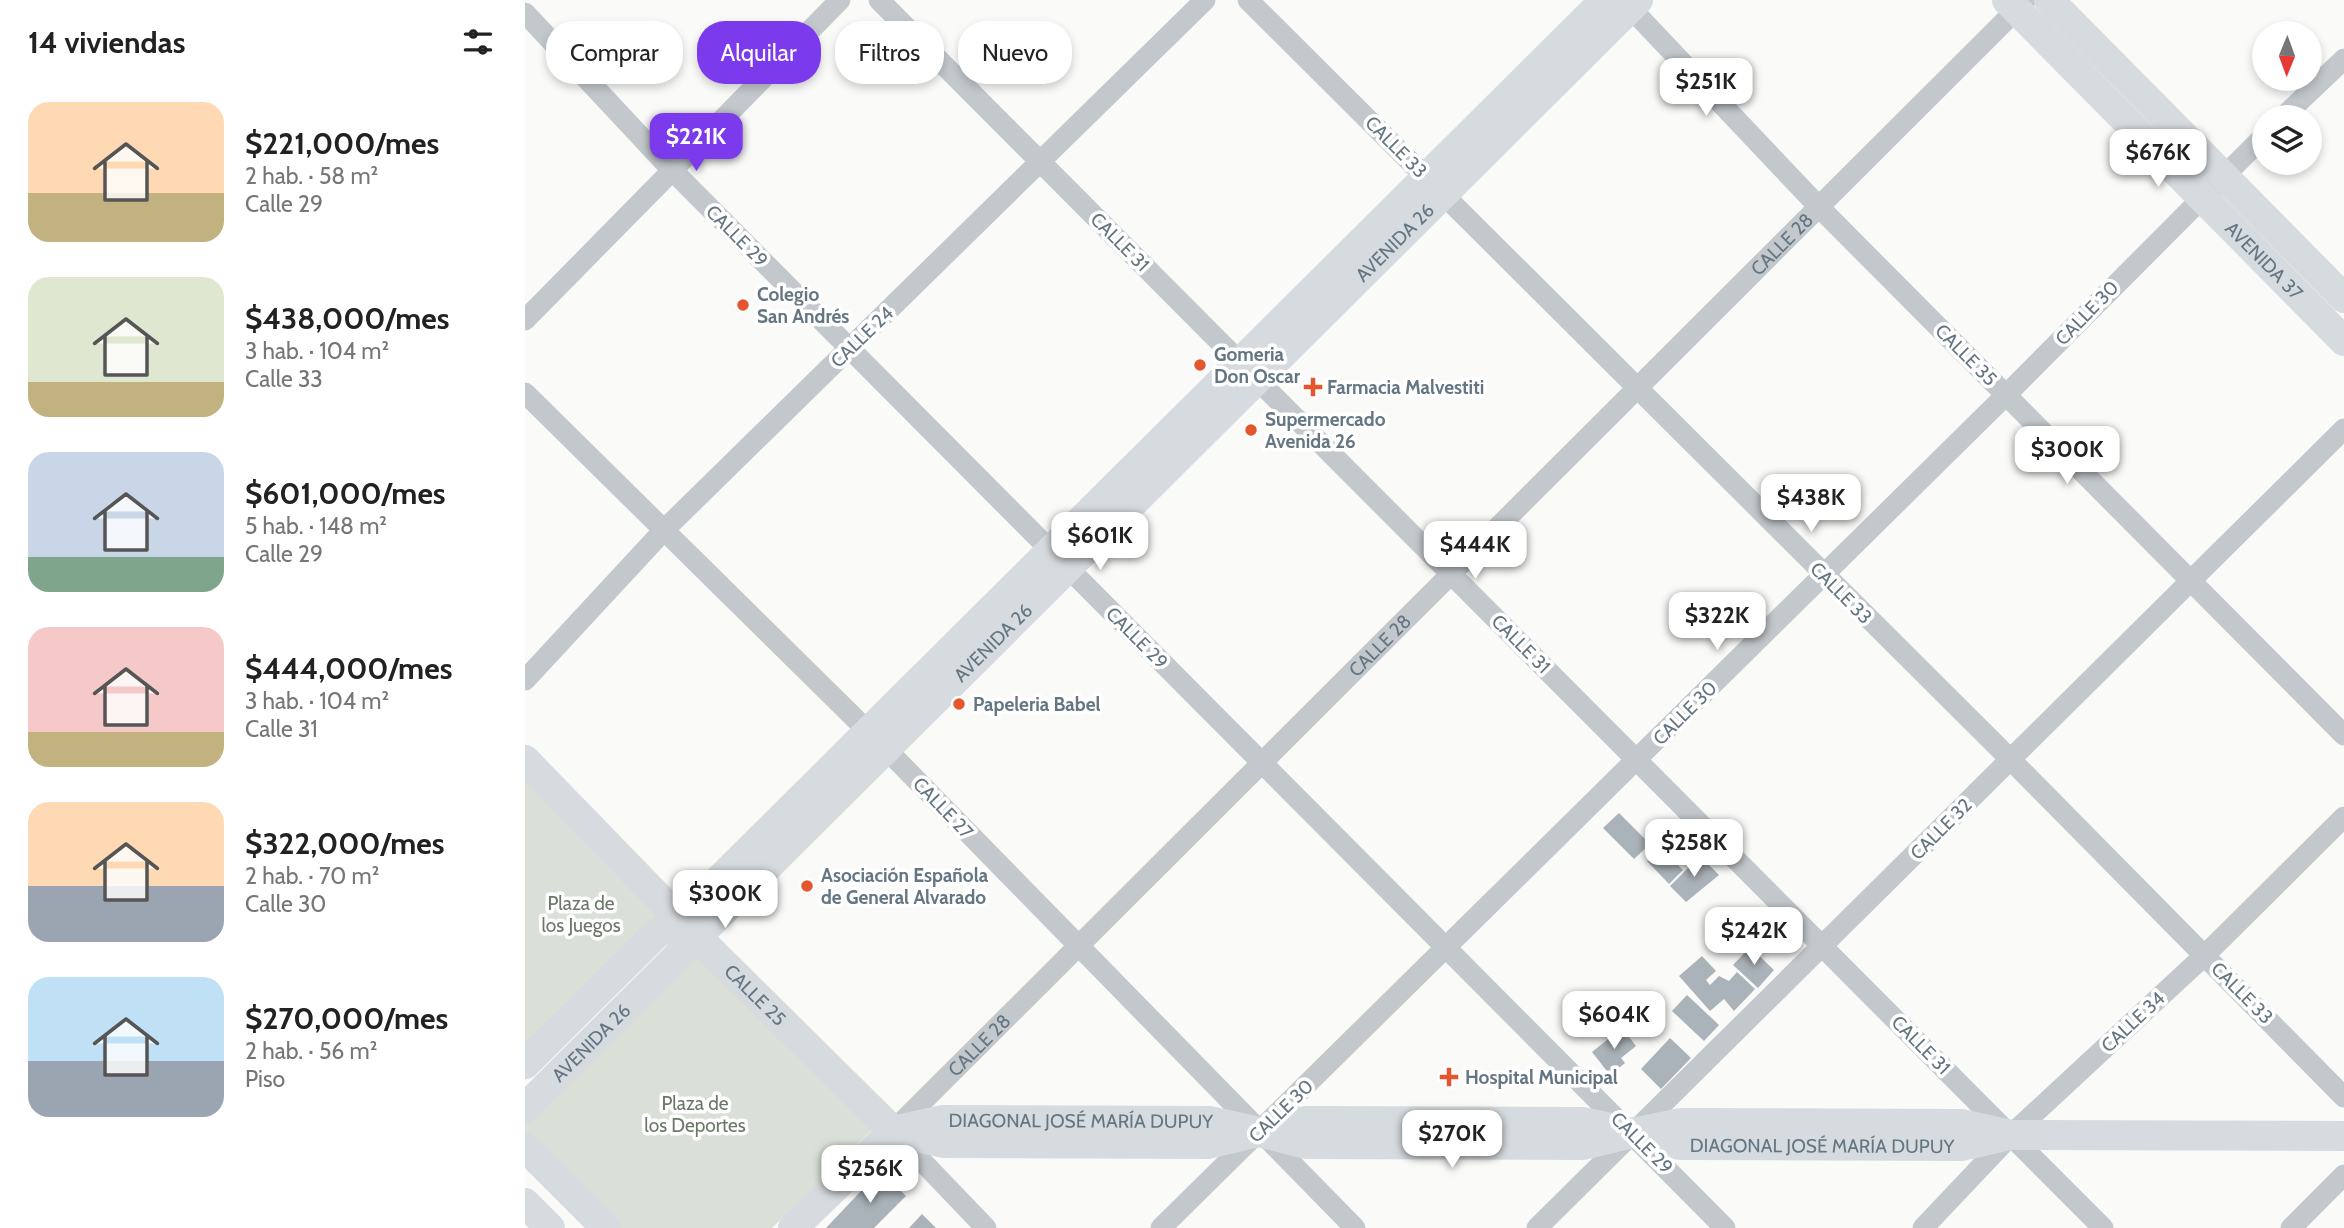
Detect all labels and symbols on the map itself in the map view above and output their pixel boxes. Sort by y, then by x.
north arrow [2252,21,2322,91]
pin: $251K [1657,58,1755,118]
street label: CALLE 33 [1360,111,1432,183]
pin: $221K [647,114,745,173]
pin: $676K [2109,130,2207,189]
street label: AVENIDA 26 [1350,198,1439,286]
street label: CALLE 29 [701,200,773,272]
street label: CALLE 31 [1086,208,1154,276]
street label: CALLE 28 [1746,208,1818,280]
street label: AVENIDA 37 [2221,216,2308,304]
street label: CALLE 30 [2051,276,2123,350]
place label: Colegio San Andrés [757,283,849,328]
marker: Colegio San Andrés [735,297,751,313]
street label: CALLE 24 [826,302,898,372]
street label: CALLE 35 [1930,319,2002,391]
place label: Gomeria Don Oscar [1214,343,1301,388]
marker: Gomeria Don Oscar [1192,357,1208,373]
place label: Farmacia Malvestiti [1327,376,1484,399]
marker: Farmacia Malvestiti [1305,379,1321,395]
place label: Supermercado Avenida 26 [1265,408,1386,453]
marker: Supermercado Avenida 26 [1243,422,1259,438]
pin: $300K [2018,426,2116,486]
pin: $438K [1762,475,1860,534]
pin: $601K [1051,512,1149,572]
pin: $444K [1426,522,1524,581]
street label: CALLE 33 [1805,557,1877,629]
pin: $322K [1668,592,1766,652]
street label: AVENIDA 26 [949,598,1037,686]
street label: CALLE 29 [1101,602,1173,674]
street label: CALLE 28 [1344,609,1416,681]
street label: CALLE 31 [1487,610,1555,678]
street label: CALLE 30 [1648,676,1722,750]
place label: Papeleria Babel [973,693,1100,716]
marker: Papeleria Babel [951,696,967,712]
street label: CALLE 27 [908,772,978,844]
street label: CALLE 32 [1905,793,1977,865]
pin: $258K [1645,820,1743,879]
place label: Asociación Española de General Alvarado [821,864,989,909]
pin: $300K [676,870,774,930]
marker: Asociación Española de General Alvarado [799,878,815,894]
park label: Plaza de los Juegos [541,892,621,937]
pin: $242K [1705,908,1803,967]
street label: CALLE 33 [2206,957,2278,1029]
street label: CALLE 25 [720,959,791,1030]
street label: CALLE 34 [2096,987,2170,1057]
pin: $604K [1565,992,1663,1051]
street label: AVENIDA 26 [547,998,635,1086]
street label: CALLE 28 [943,1009,1015,1081]
street label: CALLE 31 [1887,1011,1955,1079]
place label: Hospital Municipal [1465,1066,1618,1089]
marker: Hospital Municipal [1439,1067,1459,1087]
street label: CALLE 30 [1244,1075,1318,1147]
park label: Plaza de los Deportes [644,1092,746,1137]
street label: CALLE 29 [1606,1107,1678,1179]
street label: DIAGONAL JOSÉ MARÍA DUPUY [949,1108,1213,1133]
pin: $270K [1403,1110,1501,1170]
street label: DIAGONAL JOSÉ MARÍA DUPUY [1690,1133,1955,1157]
pin: $256K [821,1146,919,1205]

